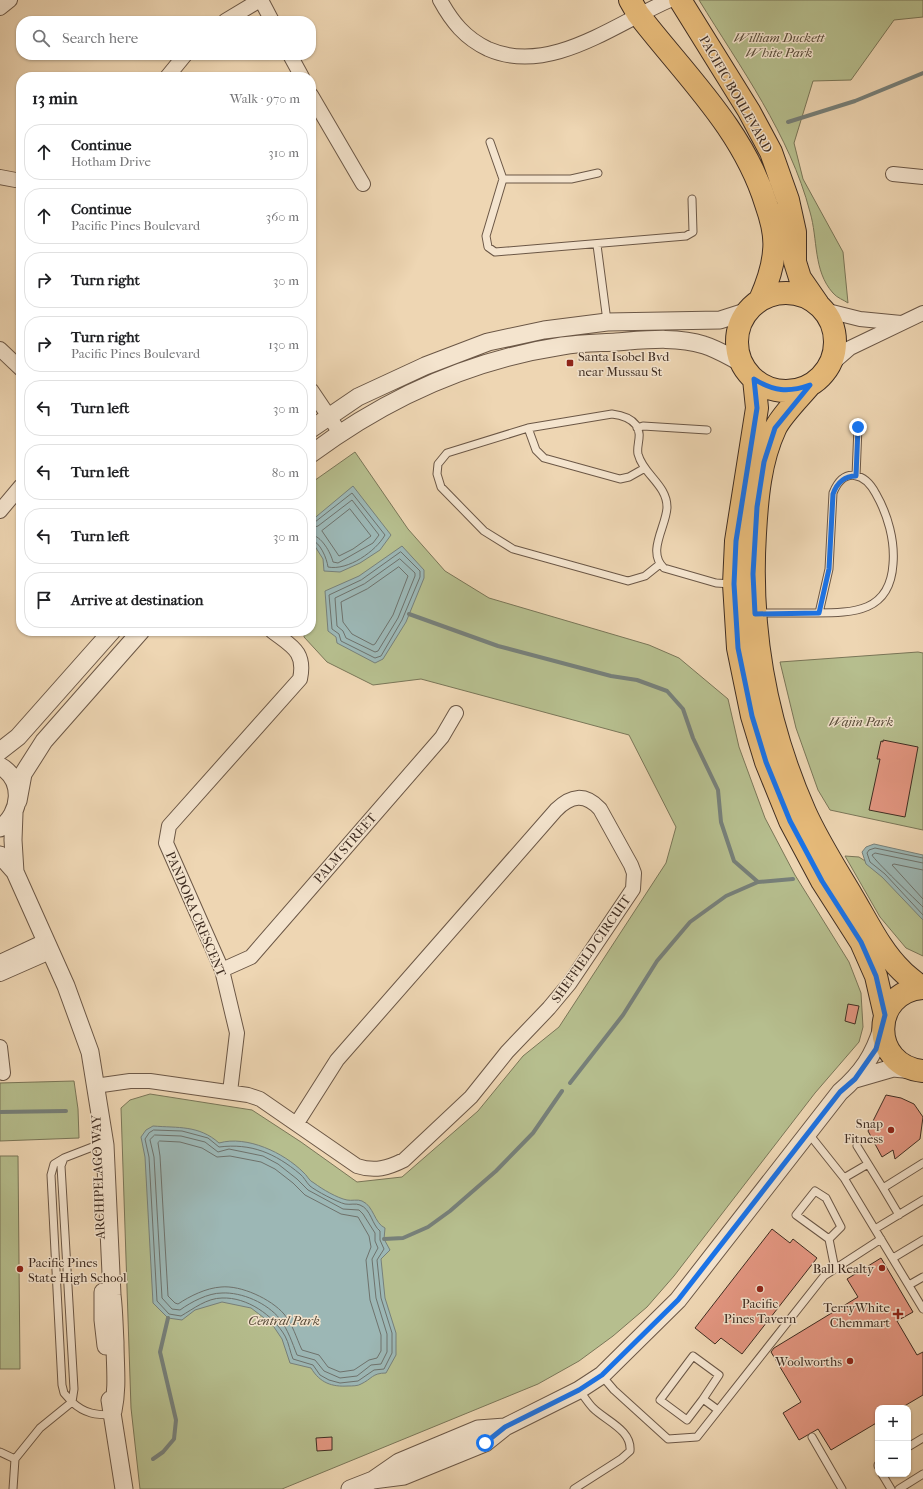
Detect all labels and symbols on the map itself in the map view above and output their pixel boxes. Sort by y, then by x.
park label: William Duckett White Park [734,30,825,60]
street label: PACIFIC BOULEVARD [696,33,776,155]
place label: Santa Isobel Bvd near Mussau St [578,349,670,379]
marker: Santa Isobel Bvd near Mussau St [565,358,575,368]
route end [849,418,867,436]
park label: Wajin Park [829,714,893,729]
street label: PALM STREET [311,810,380,886]
street label: PANDORA CRESCENT [163,849,229,979]
street label: SHEFFIELD CIRCUIT [548,892,634,1006]
street label: ARCHIPELAGO WAY [88,1113,108,1241]
place label: Snap Fitness [844,1116,883,1146]
marker: Snap Fitness [886,1125,896,1135]
place label: Pacific Pines State High School [28,1255,127,1285]
place label: Ball Realty [813,1261,875,1276]
marker: Ball Realty [877,1263,887,1273]
marker: Pacific Pines State High School [15,1264,25,1274]
marker: Pacific Pines Tavern [755,1284,765,1294]
place label: Pacific Pines Tavern [724,1296,797,1326]
place label: TerryWhite Chemmart [823,1300,891,1330]
marker: TerryWhite Chemmart [893,1309,903,1319]
park label: Central Park [248,1313,320,1328]
place label: Woolworths [774,1354,842,1369]
marker: Woolworths [845,1356,855,1366]
route start [476,1434,494,1452]

